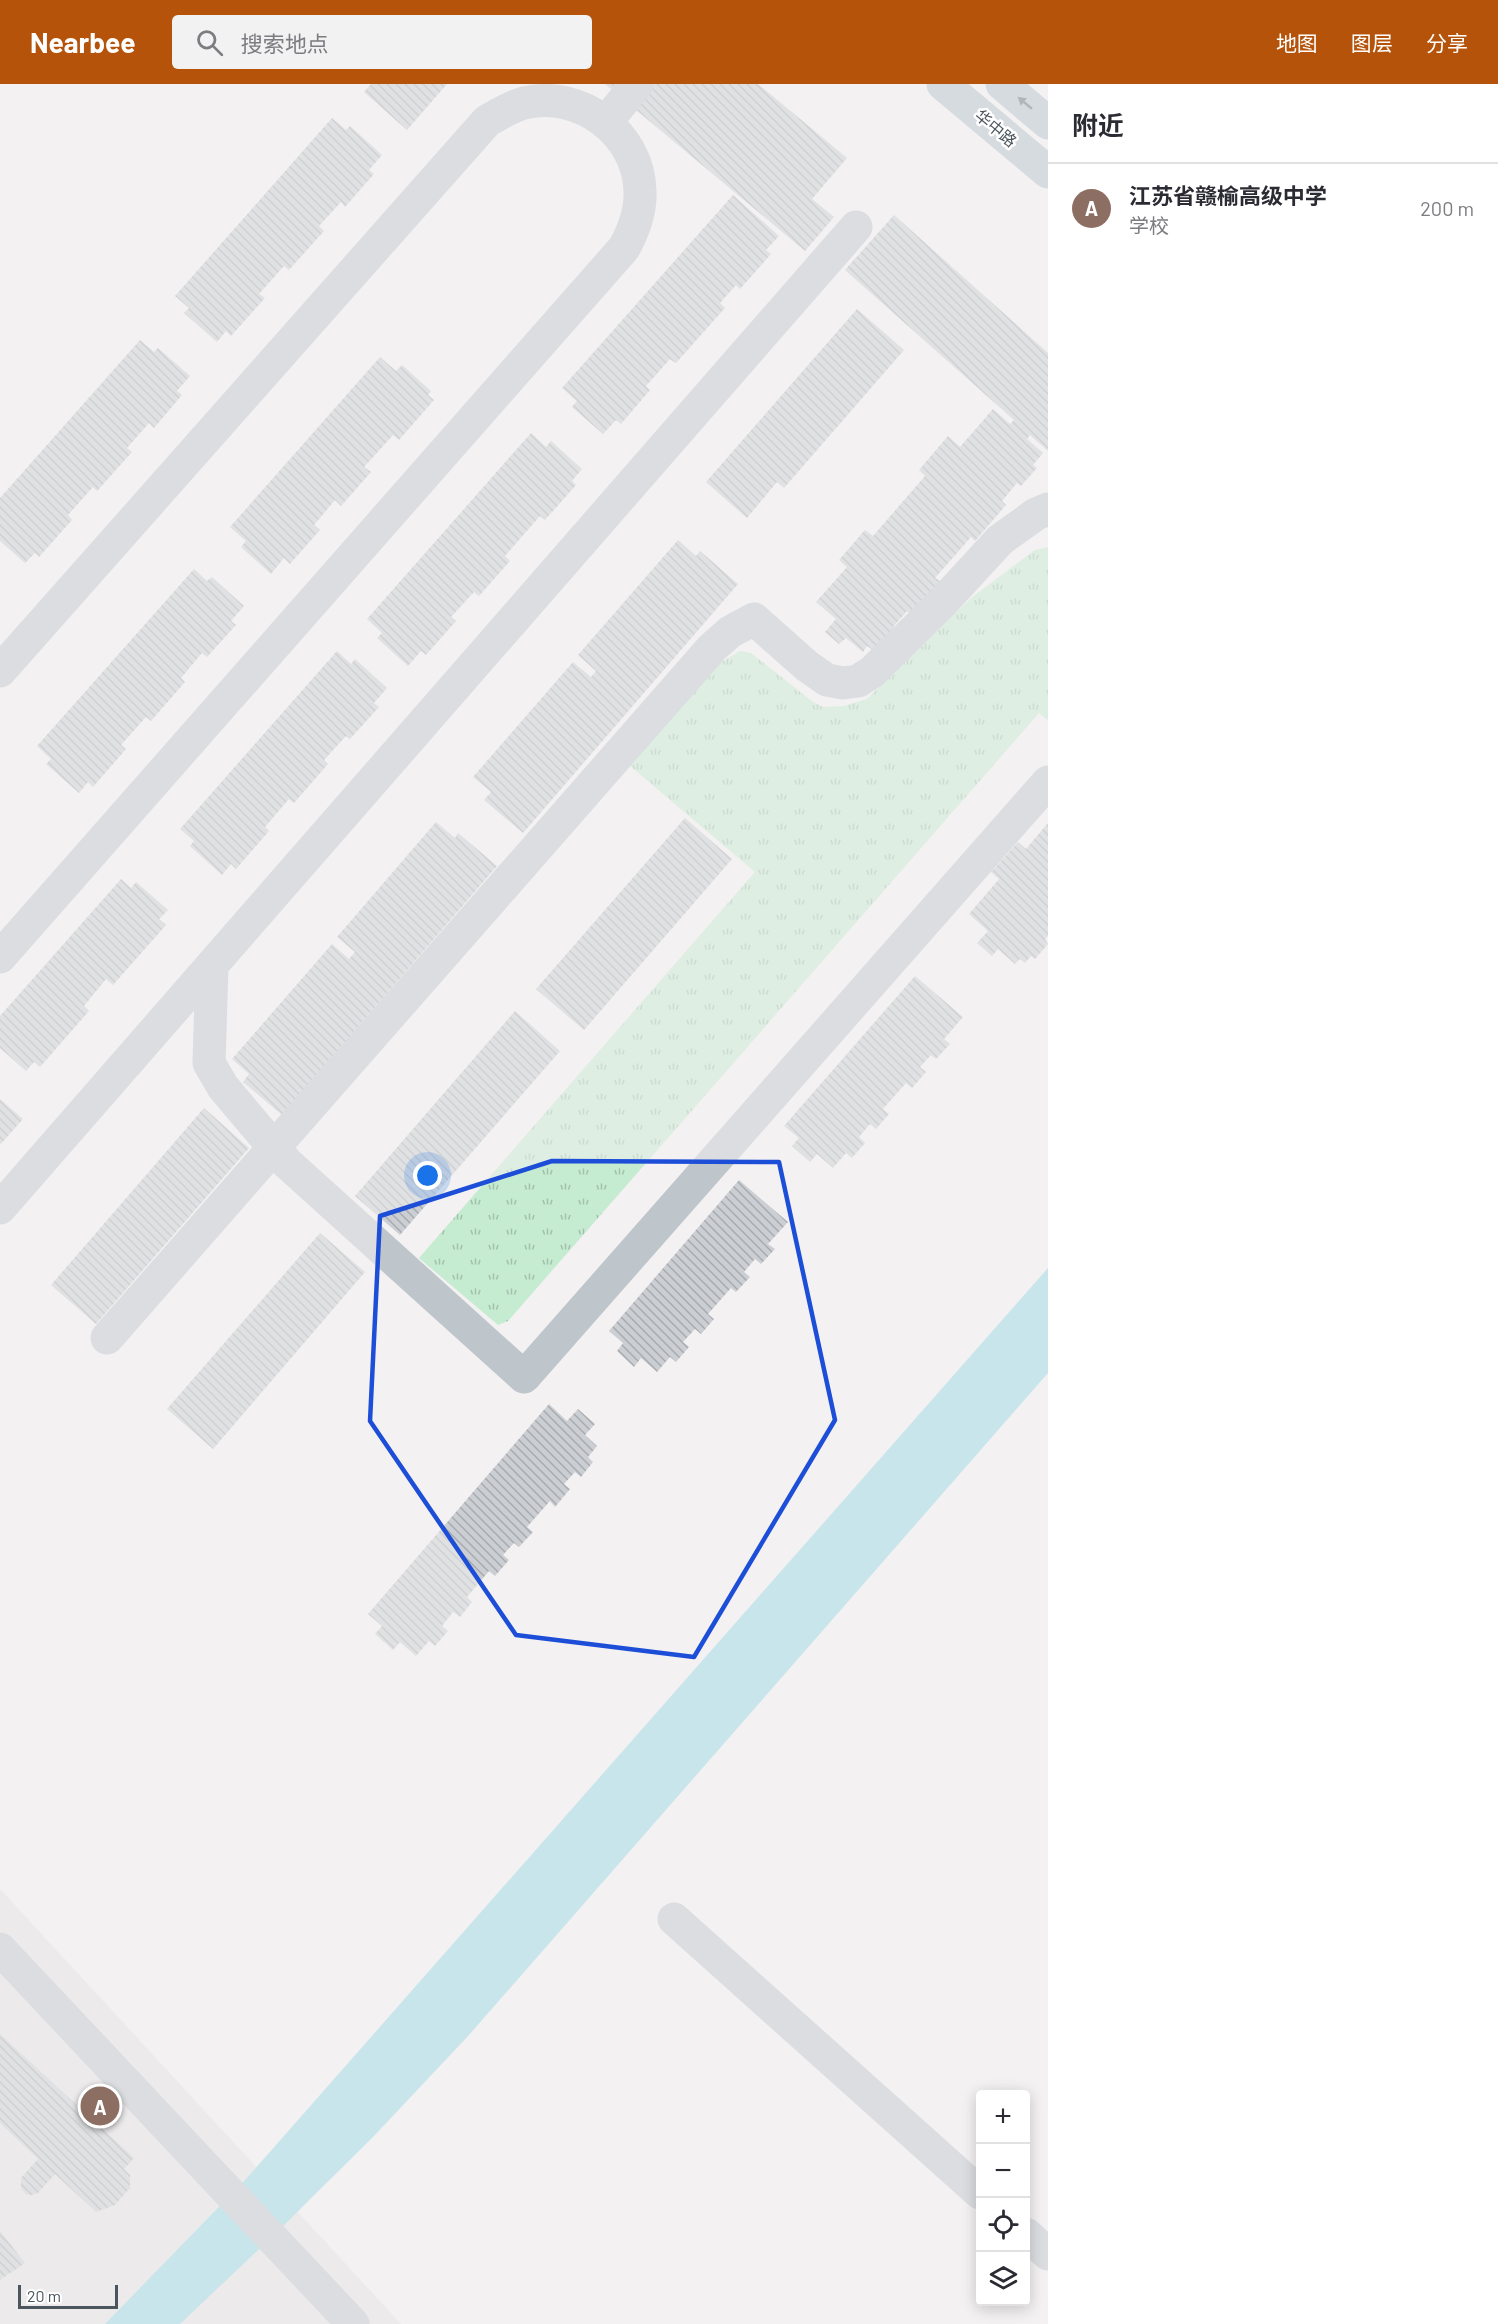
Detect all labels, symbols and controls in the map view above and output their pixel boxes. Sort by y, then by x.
search box [172,15,592,69]
text: Nearbee [30,25,136,59]
icon: search [193,26,226,59]
text: 搜索地点 [241,30,329,56]
text: 地图 [1276,30,1318,55]
text: 图层 [1351,30,1393,55]
text: 分享 [1426,30,1468,55]
one-way arrow [1017,97,1033,110]
street label: 华中路 [972,105,1021,150]
text: 附近 [1072,109,1124,140]
text: 江苏省赣榆高级中学 [1129,182,1327,208]
text: A [1085,196,1098,220]
text: 200 m [1420,196,1474,220]
text: 学校 [1129,213,1169,237]
your location [413,1161,442,1190]
pin: A [80,2084,120,2128]
map controls [976,2090,1030,2306]
button: + [976,2090,1030,2144]
button: − [976,2144,1030,2198]
button: locate [976,2198,1030,2252]
button: layers [976,2252,1030,2306]
scale bar [18,2282,118,2310]
text: 20 m [27,2286,61,2305]

